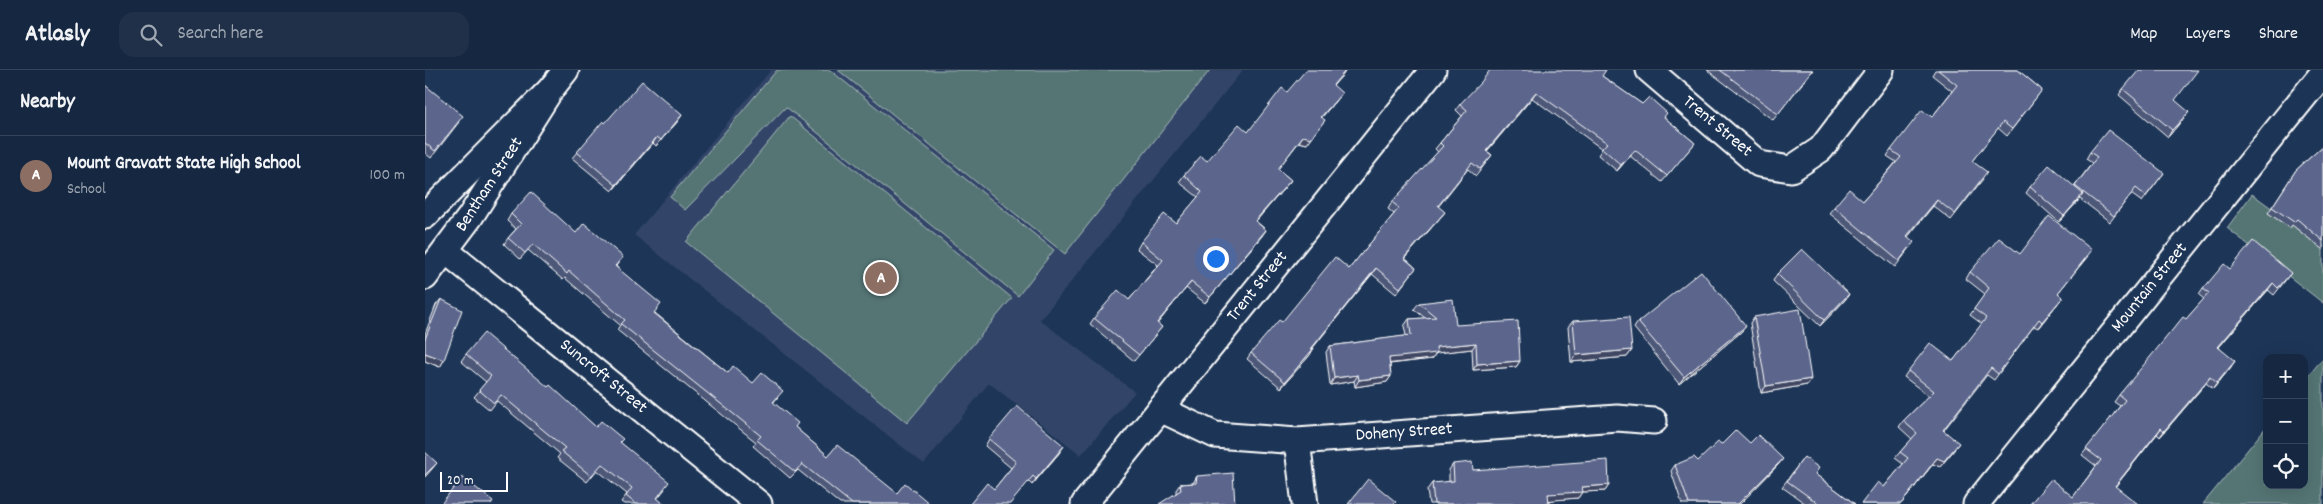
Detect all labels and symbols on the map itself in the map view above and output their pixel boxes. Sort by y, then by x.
street label: Trent Street [1677,90,1758,164]
street label: Bentham Street [450,132,530,237]
street label: Mountain Street [2106,237,2194,338]
your location [1203,246,1229,272]
street label: Trent Street [1222,246,1295,328]
pin: A [865,259,897,297]
street label: Suncroft Street [554,334,653,421]
street label: Doheny Street [1355,417,1454,449]
scale bar [440,469,507,492]

